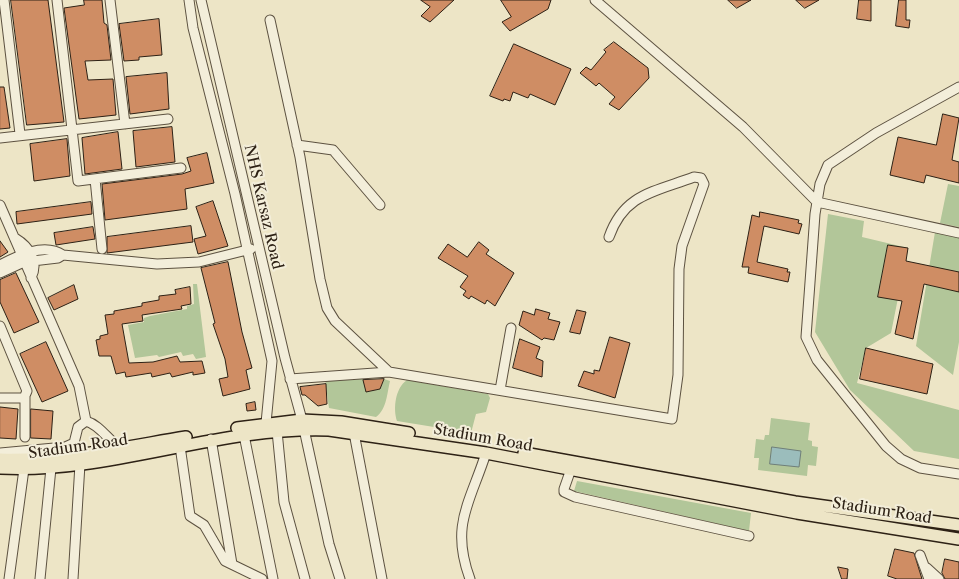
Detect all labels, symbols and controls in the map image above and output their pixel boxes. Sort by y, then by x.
street label: NHS Karsaz Road [240,143,286,271]
street label: Stadium Road [432,420,534,456]
street label: Stadium Road [27,431,129,463]
street label: Stadium Road [831,494,933,528]

